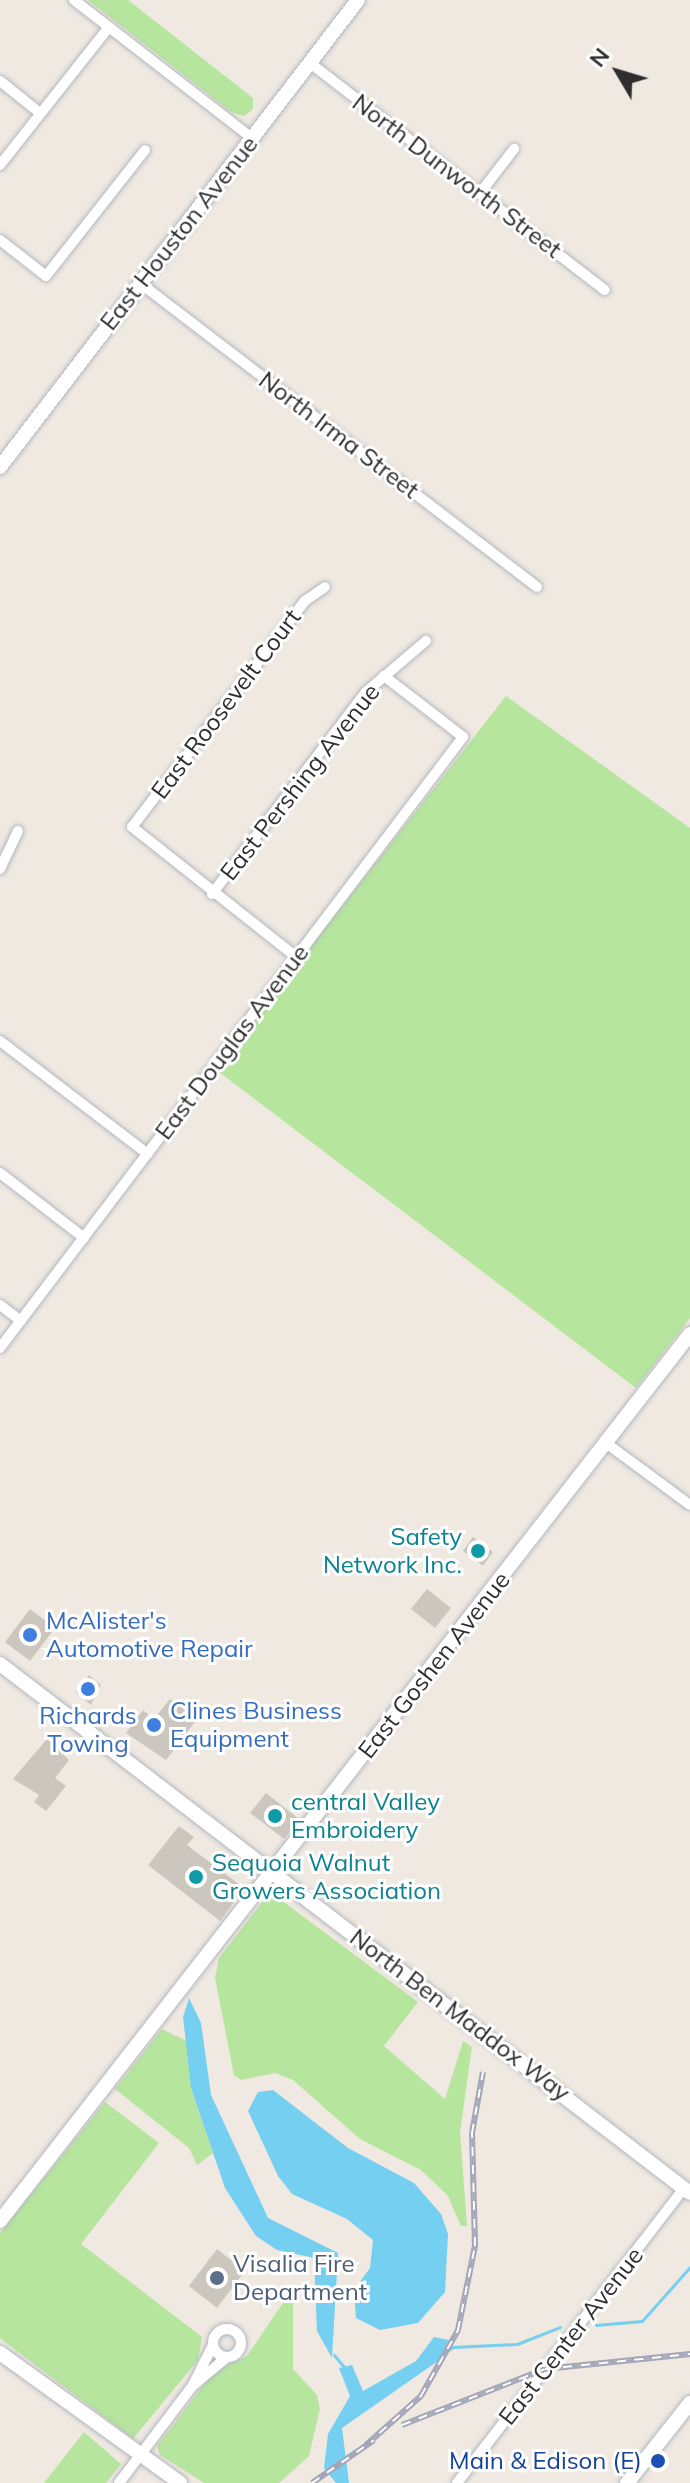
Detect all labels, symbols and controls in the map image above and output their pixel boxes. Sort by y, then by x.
north arrow [578,32,658,112]
text: N [583,42,615,72]
street label: North Dunworth Street [347,88,567,264]
street label: East Houston Avenue [94,130,264,336]
street label: North Irma Street [253,366,425,504]
street label: East Roosevelt Court [145,603,307,805]
street label: East Pershing Avenue [214,678,386,886]
street label: East Douglas Avenue [149,939,315,1145]
place label: Safety Network Inc. [323,1523,462,1579]
marker: Safety Network Inc. [469,1542,487,1560]
street label: East Goshen Avenue [352,1566,516,1764]
place label: McAlister's Automotive Repair [46,1607,253,1663]
marker: McAlister's Automotive Repair [21,1626,39,1644]
marker: Richards Towing [79,1680,97,1698]
place label: Clines Business Equipment [170,1697,342,1753]
place label: Richards Towing [39,1702,137,1758]
marker: Clines Business Equipment [145,1716,163,1734]
place label: central Valley Embroidery [291,1788,440,1844]
marker: central Valley Embroidery [266,1807,284,1825]
place label: Sequoia Walnut Growers Association [212,1849,441,1905]
marker: Sequoia Walnut Growers Association [187,1868,205,1886]
street label: North Ben Maddox Way [344,1923,576,2107]
street label: East Center Avenue [493,2241,649,2431]
place label: Visalia Fire Department [233,2250,367,2306]
marker: Visalia Fire Department [208,2269,226,2287]
place label: Main & Edison (E) [449,2447,642,2475]
marker: Main & Edison (E) [649,2452,667,2470]

